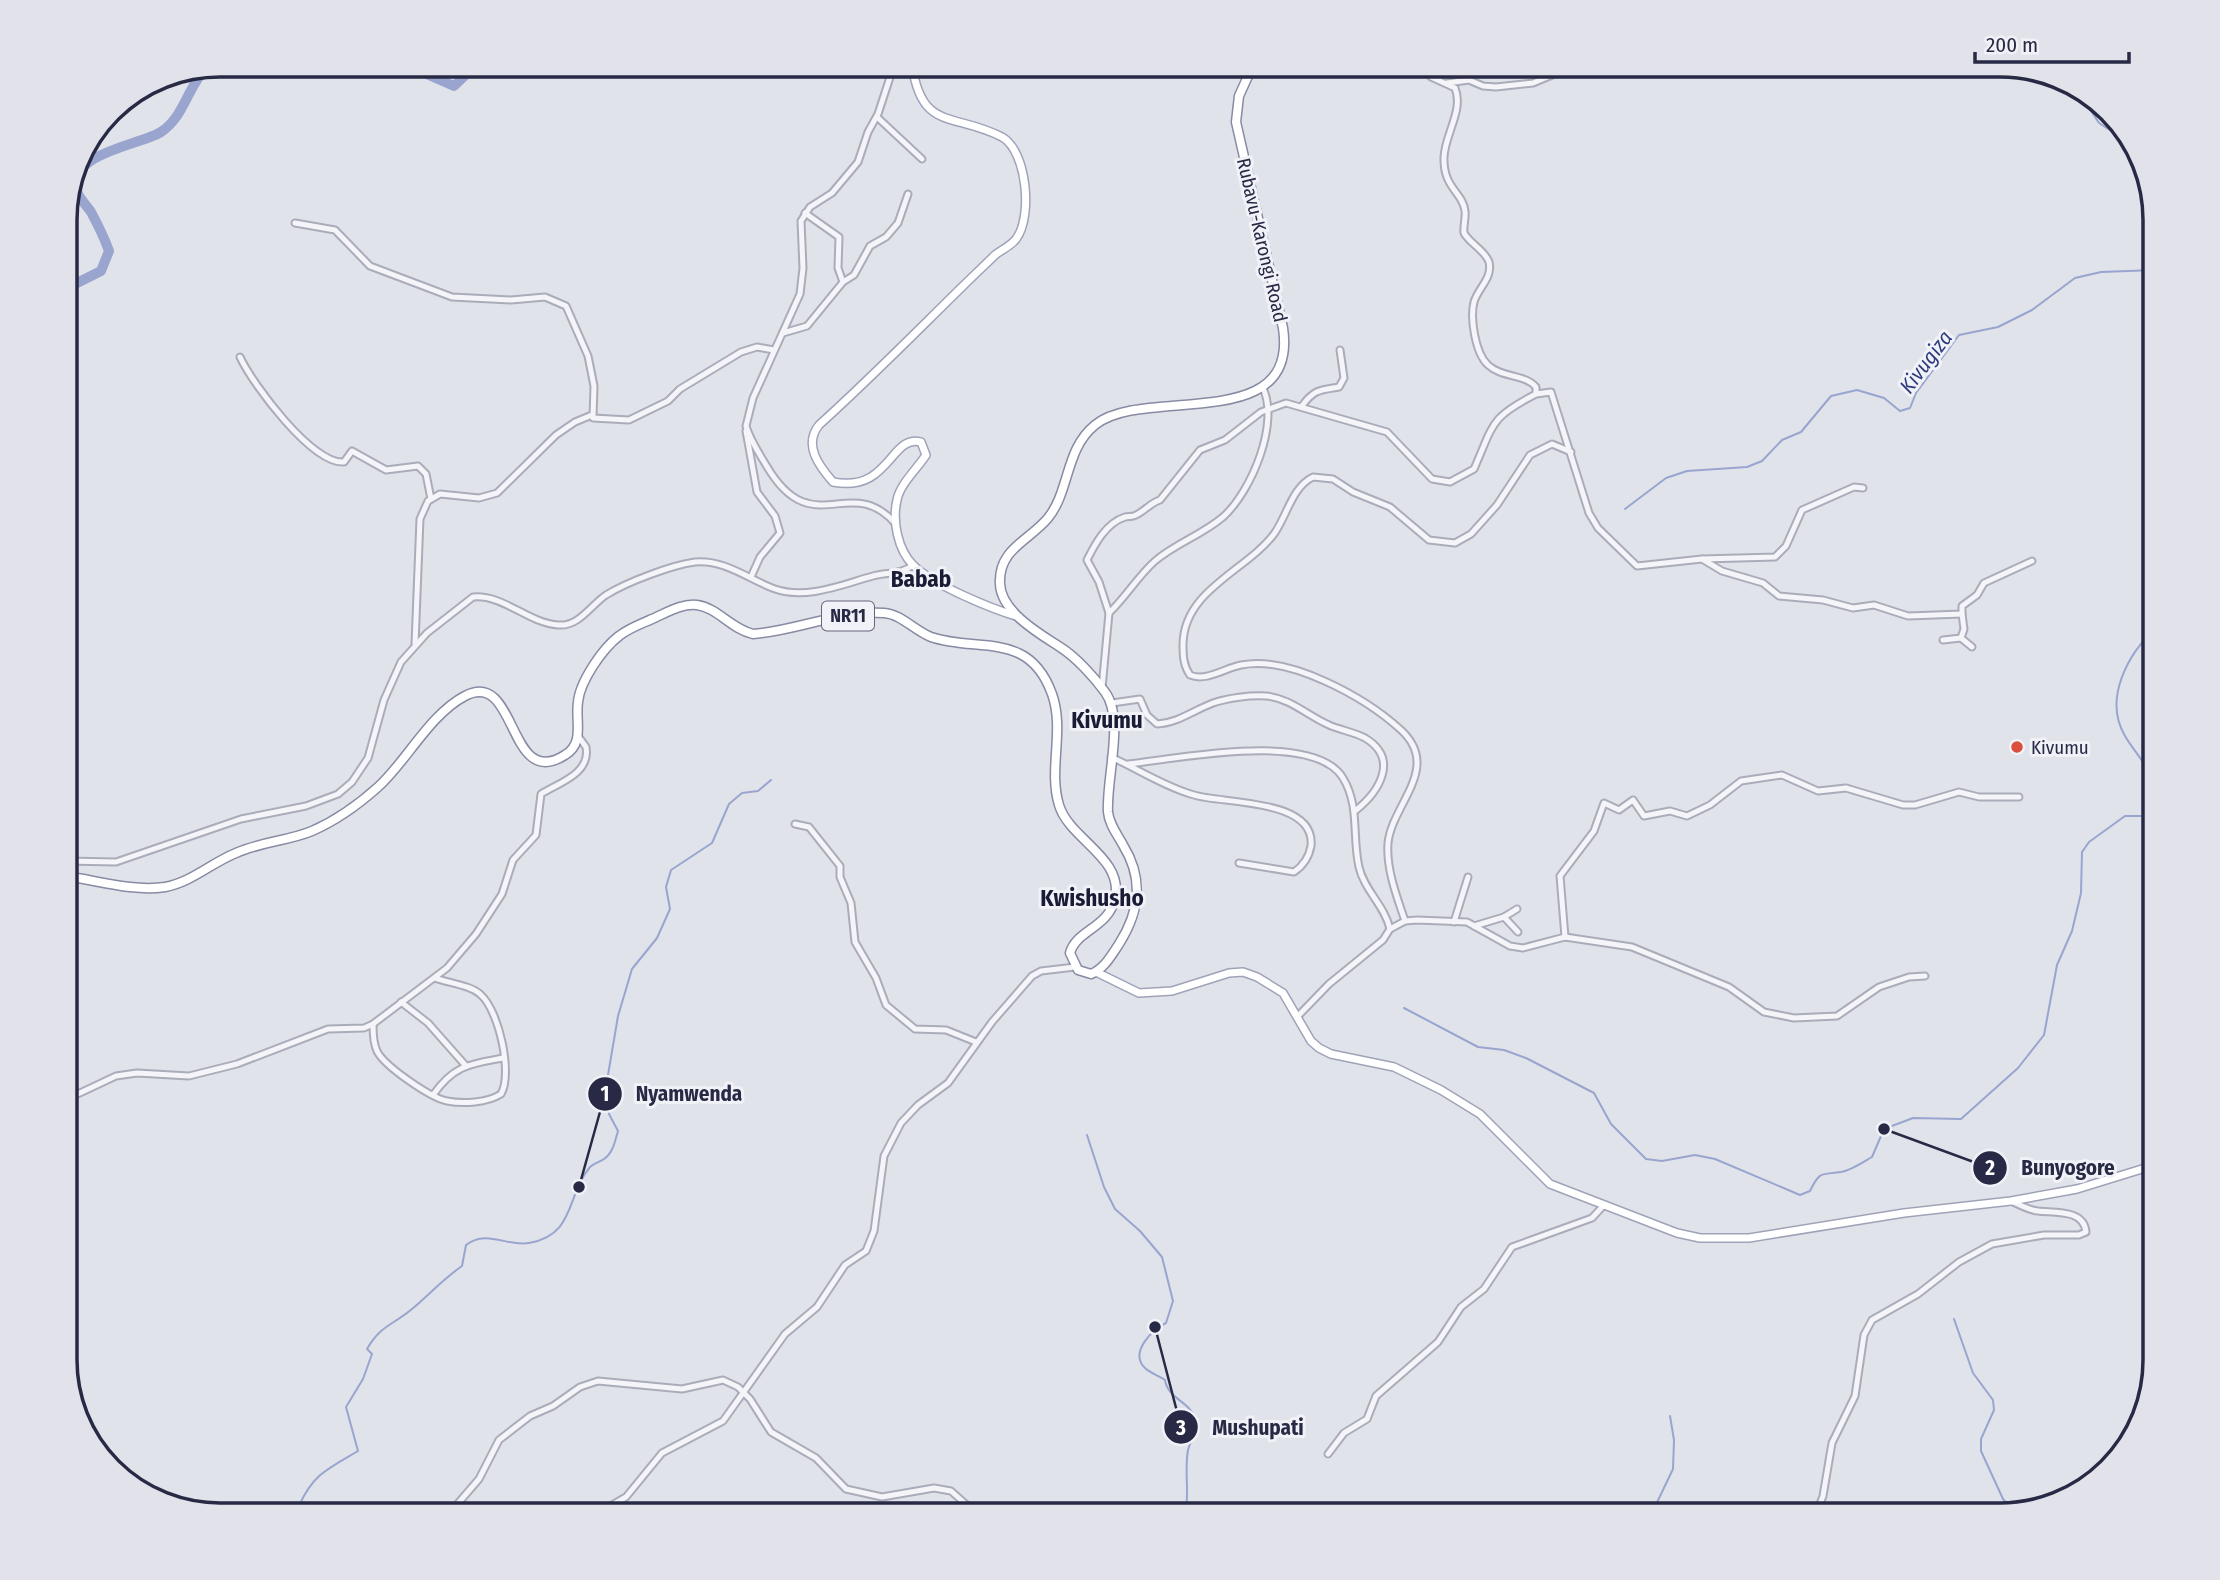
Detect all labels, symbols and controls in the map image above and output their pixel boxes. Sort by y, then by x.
scale bar [1975,21,2129,65]
text: 200 m [1986,32,2038,58]
street label: Rubavu-Karongi Road [1232,156,1292,324]
water label: Kivugiza [1894,325,1958,399]
district label: Babab [891,565,951,593]
road number: NR11 [822,602,874,630]
district label: Kivumu [1071,706,1143,734]
place label: Kivumu [2031,736,2089,759]
marker: Kivumu [2009,739,2025,755]
district label: Kwishusho [1040,884,1144,912]
callout: Nyamwenda [587,1073,757,1115]
text: 1 [601,1081,609,1107]
text: Nyamwenda [636,1081,742,1107]
callout: Bunyogore [1972,1147,2129,1189]
text: 2 [1984,1155,1995,1181]
text: Bunyogore [2021,1155,2115,1181]
callout: Mushupati [1163,1406,1318,1448]
text: 3 [1175,1415,1186,1441]
text: Mushupati [1212,1415,1304,1441]

